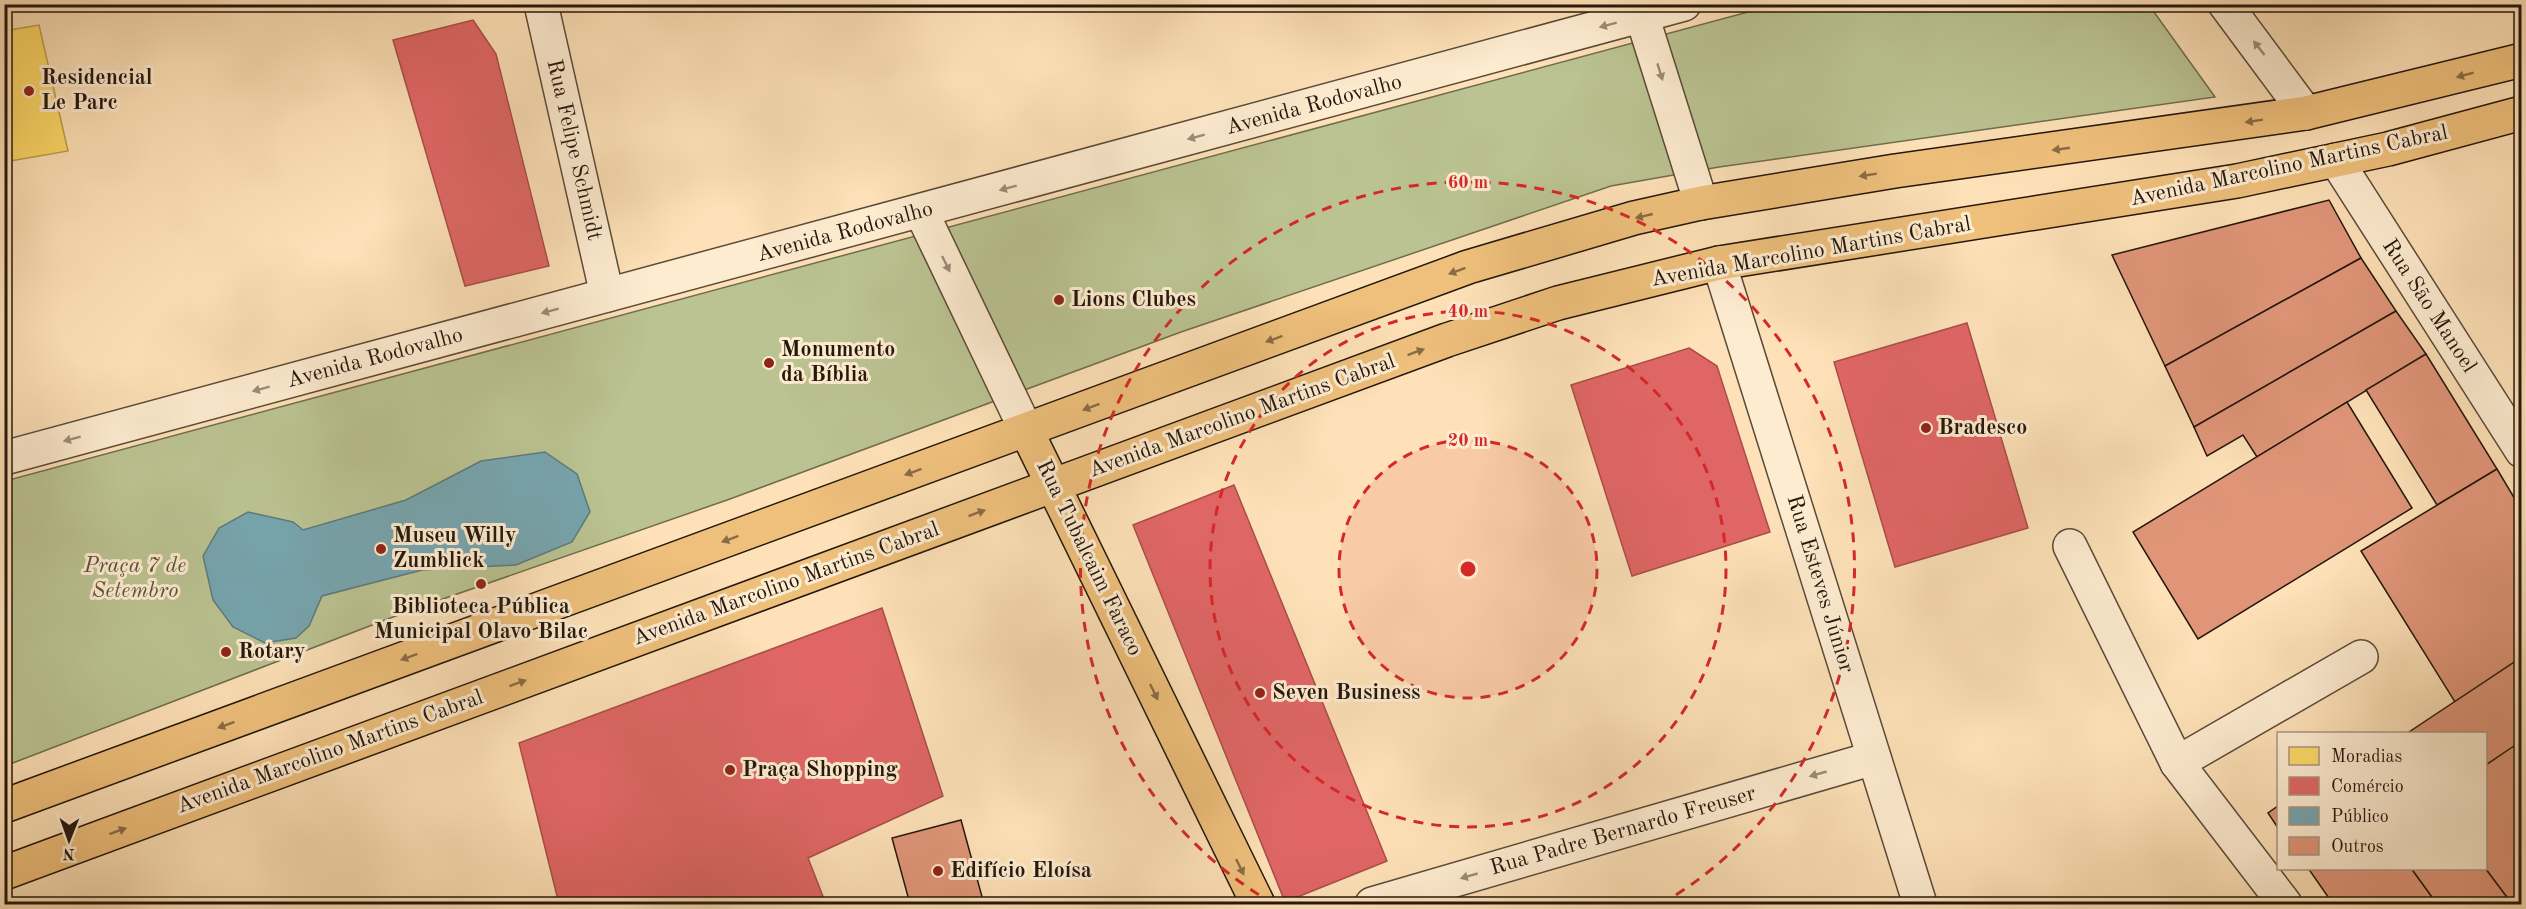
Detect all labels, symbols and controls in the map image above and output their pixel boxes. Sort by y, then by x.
one-way arrow [1598,21,1616,30]
one-way arrow [2254,41,2266,56]
street label: Rua Felipe Schmidt [542,57,606,243]
one-way arrow [1655,63,1665,81]
place label: Residencial Le Parc [41,67,153,114]
street label: Avenida Rodovalho [1224,71,1404,139]
one-way arrow [2456,71,2474,81]
marker: Residencial Le Parc [22,84,36,98]
one-way arrow [2244,116,2263,125]
street label: Avenida Marcolino Martins Cabral [2128,122,2450,210]
one-way arrow [1187,132,1206,142]
one-way arrow [2051,145,2070,154]
one-way arrow [1858,171,1877,180]
text: 60 m [1448,174,1488,192]
one-way arrow [999,183,1017,193]
street label: Avenida Rodovalho [755,198,935,266]
one-way arrow [1634,212,1653,221]
street label: Avenida Marcolino Martins Cabral [1649,213,1973,291]
street label: Rua São Manoel [2378,235,2480,377]
one-way arrow [942,256,951,273]
one-way arrow [1448,267,1466,277]
place label: Lions Clubes [1071,289,1196,311]
marker: Lions Clubes [1052,293,1066,307]
text: 40 m [1448,303,1488,321]
one-way arrow [541,306,559,316]
street label: Avenida Rodovalho [285,324,465,392]
one-way arrow [1265,334,1283,344]
place label: Monumento da Bíblia [781,339,895,386]
one-way arrow [1407,346,1425,356]
street label: Avenida Marcolino Martins Cabral [1086,350,1398,482]
marker: Monumento da Bíblia [762,356,776,370]
one-way arrow [252,384,270,394]
one-way arrow [1082,402,1100,412]
place label: Bradesco [1938,417,2027,439]
marker: Bradesco [1919,421,1933,435]
text: 20 m [1448,432,1488,450]
one-way arrow [63,435,82,445]
street label: Rua Tubalcaim Faraco [1032,457,1146,659]
one-way arrow [904,467,922,477]
street label: Rua Esteves Júnior [1782,492,1858,676]
one-way arrow [968,508,986,518]
street label: Avenida Marcolino Martins Cabral [630,518,942,650]
place label: Museu Willy Zumblick [393,525,517,572]
one-way arrow [721,535,739,545]
marker: Museu Willy Zumblick [374,542,388,556]
park label: Praça 7 de Setembro [83,555,186,602]
centre of rings [1458,559,1478,579]
marker: Biblioteca Pública Municipal Olavo Bilac [474,577,488,591]
place label: Biblioteca Pública Municipal Olavo Bilac [374,596,588,643]
place label: Rotary [238,641,305,663]
marker: Rotary [219,645,233,659]
one-way arrow [400,653,418,663]
one-way arrow [509,677,527,687]
place label: Seven Business [1272,682,1420,704]
one-way arrow [1150,683,1159,700]
street label: Avenida Marcolino Martins Cabral [174,686,486,818]
marker: Seven Business [1253,686,1267,700]
one-way arrow [217,720,235,730]
legend [2277,732,2487,870]
text: Moradias [2331,748,2402,766]
place label: Praça Shopping [742,759,898,781]
marker: Praça Shopping [723,763,737,777]
one-way arrow [1809,770,1827,779]
text: Comércio [2331,778,2404,796]
street label: Rua Padre Bernardo Freuser [1488,782,1758,880]
text: Público [2331,808,2389,826]
north arrow [39,810,99,870]
one-way arrow [110,825,128,835]
text: Outros [2331,838,2384,856]
text: N [62,845,75,861]
one-way arrow [1235,859,1244,876]
place label: Edifício Eloísa [950,860,1092,882]
marker: Edifício Eloísa [931,864,945,878]
one-way arrow [1460,872,1478,881]

